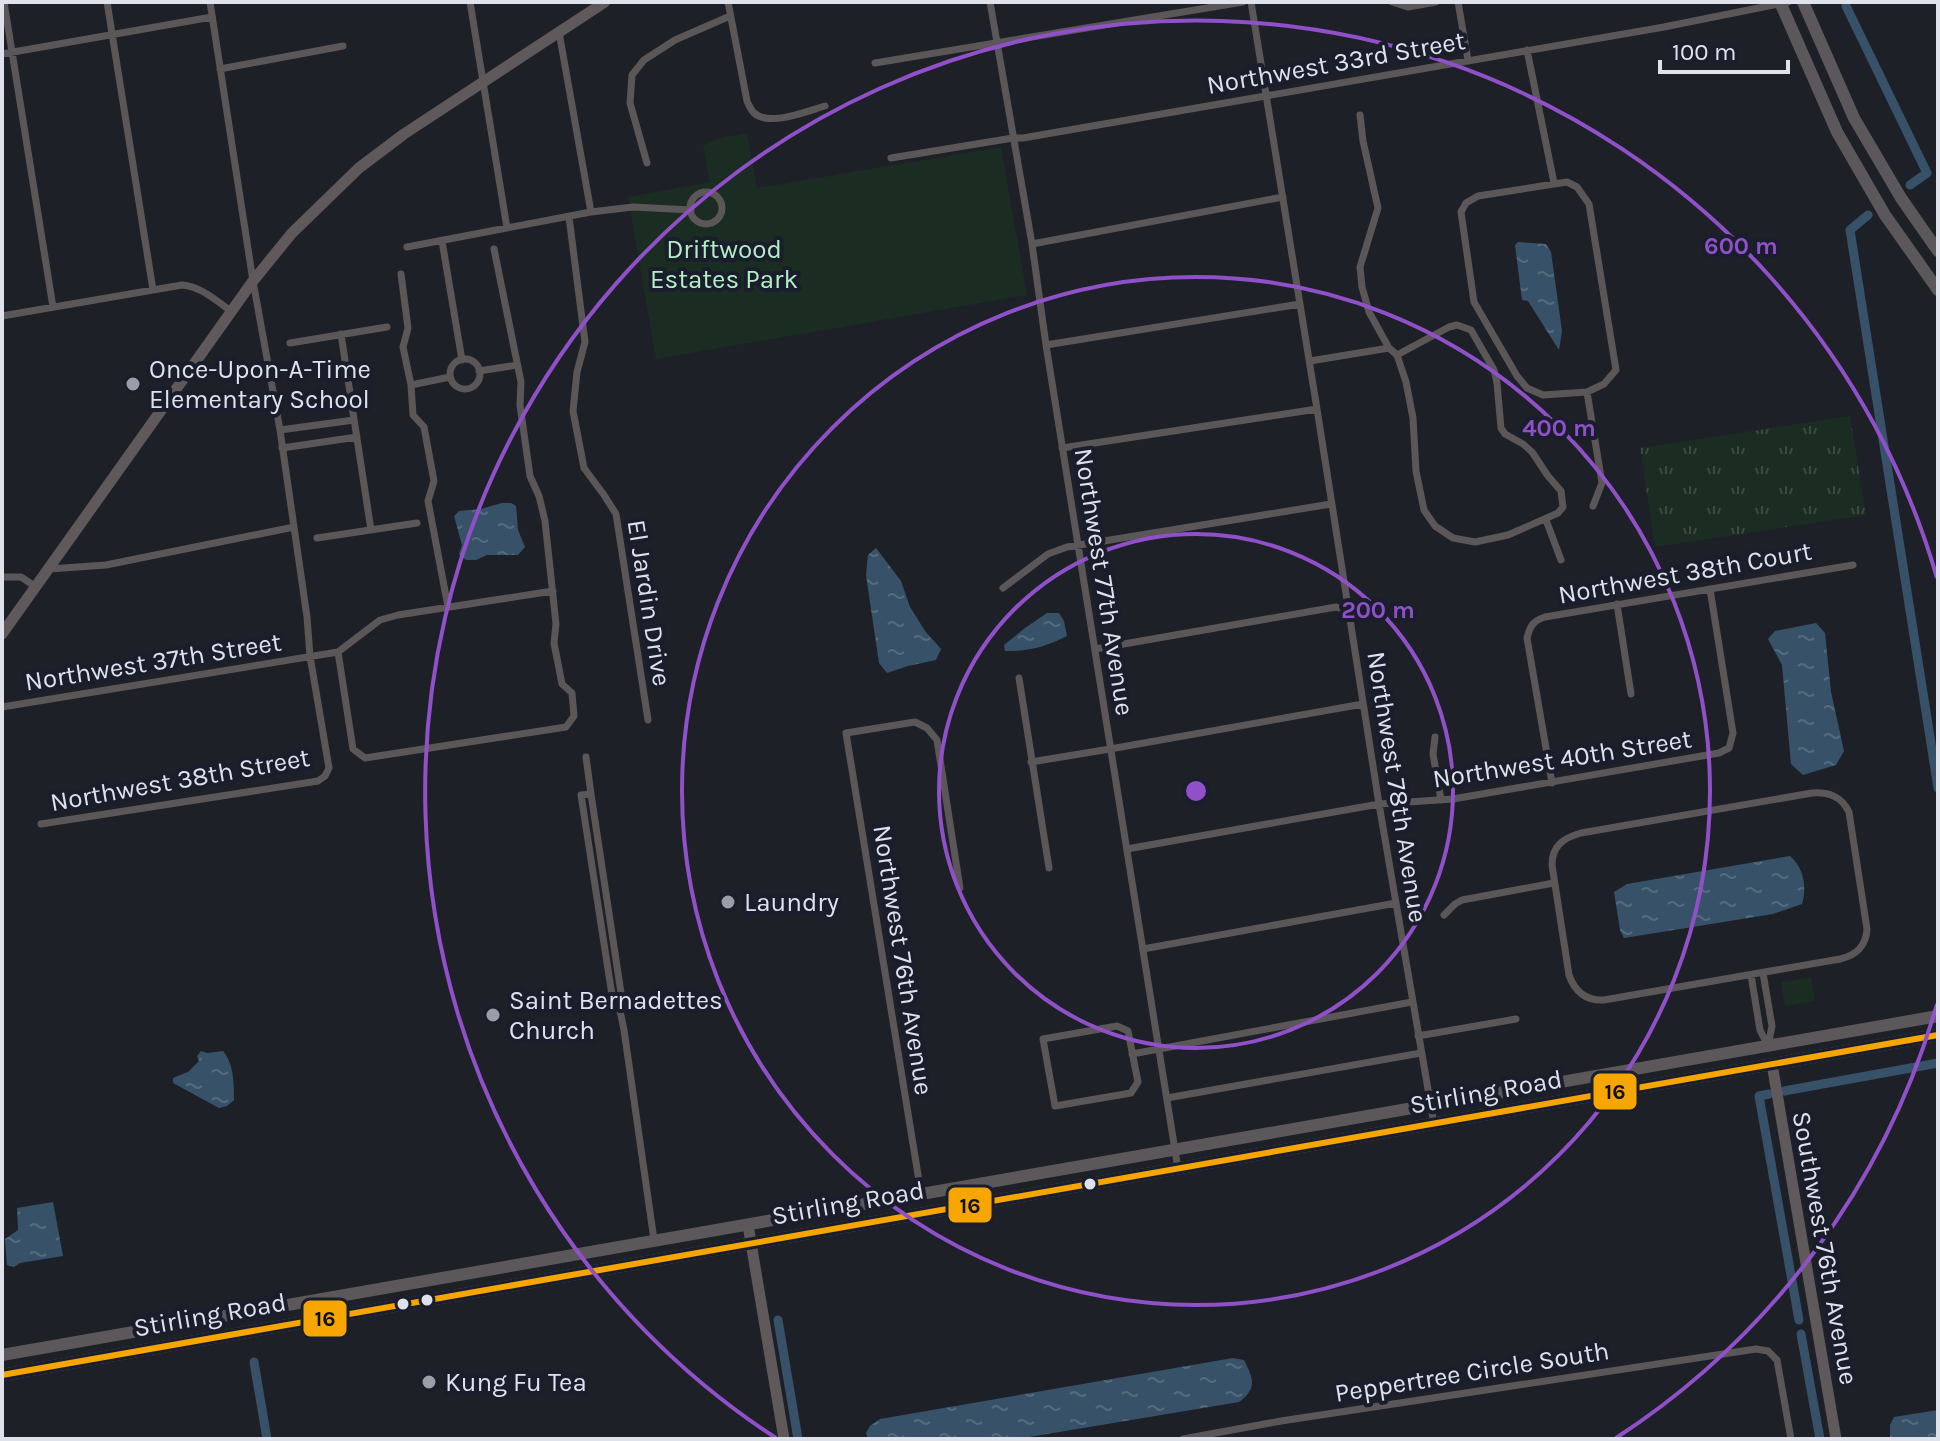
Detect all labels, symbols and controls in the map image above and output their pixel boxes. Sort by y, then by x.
scale bar [1660,24,1788,74]
street label: Northwest 33rd Street [1204,25,1468,101]
text: 100 m [1672,38,1737,66]
text: 600 m [1704,232,1778,260]
park label: Driftwood Estates Park [650,234,798,295]
place label: Once-Upon-A-Time Elementary School [149,354,371,415]
marker: Once-Upon-A-Time Elementary School [124,375,142,393]
text: 400 m [1522,414,1596,442]
street label: Northwest 77th Avenue [1068,446,1140,718]
street label: El Jardin Drive [621,518,677,688]
street label: Northwest 38th Court [1556,535,1814,611]
text: 200 m [1341,596,1415,624]
street label: Northwest 37th Street [23,626,284,698]
street label: Northwest 78th Avenue [1360,649,1434,925]
street label: Northwest 40th Street [1430,723,1694,795]
street label: Northwest 38th Street [48,742,312,818]
centre of rings [1182,777,1210,805]
street label: Northwest 76th Avenue [866,823,940,1097]
place label: Laundry [744,887,839,918]
marker: Laundry [719,893,737,911]
place label: Saint Bernadettes Church [509,985,723,1046]
marker: Saint Bernadettes Church [484,1006,502,1024]
street label: Stirling Road [1407,1063,1565,1121]
line badge: 16 [1592,1072,1638,1111]
text: 16 [1604,1079,1626,1105]
street label: Southwest 76th Avenue [1786,1109,1864,1387]
street label: Stirling Road [769,1174,927,1232]
unlabelled marker [1082,1176,1098,1192]
line badge: 16 [947,1186,993,1224]
text: 16 [959,1193,981,1219]
street label: Stirling Road [131,1286,289,1344]
unlabelled marker [419,1292,435,1308]
unlabelled marker [395,1296,411,1312]
line badge: 16 [302,1299,348,1338]
text: 16 [314,1306,336,1332]
street label: Peppertree Circle South [1333,1335,1611,1409]
place label: Kung Fu Tea [445,1367,587,1398]
marker: Kung Fu Tea [420,1373,438,1391]

